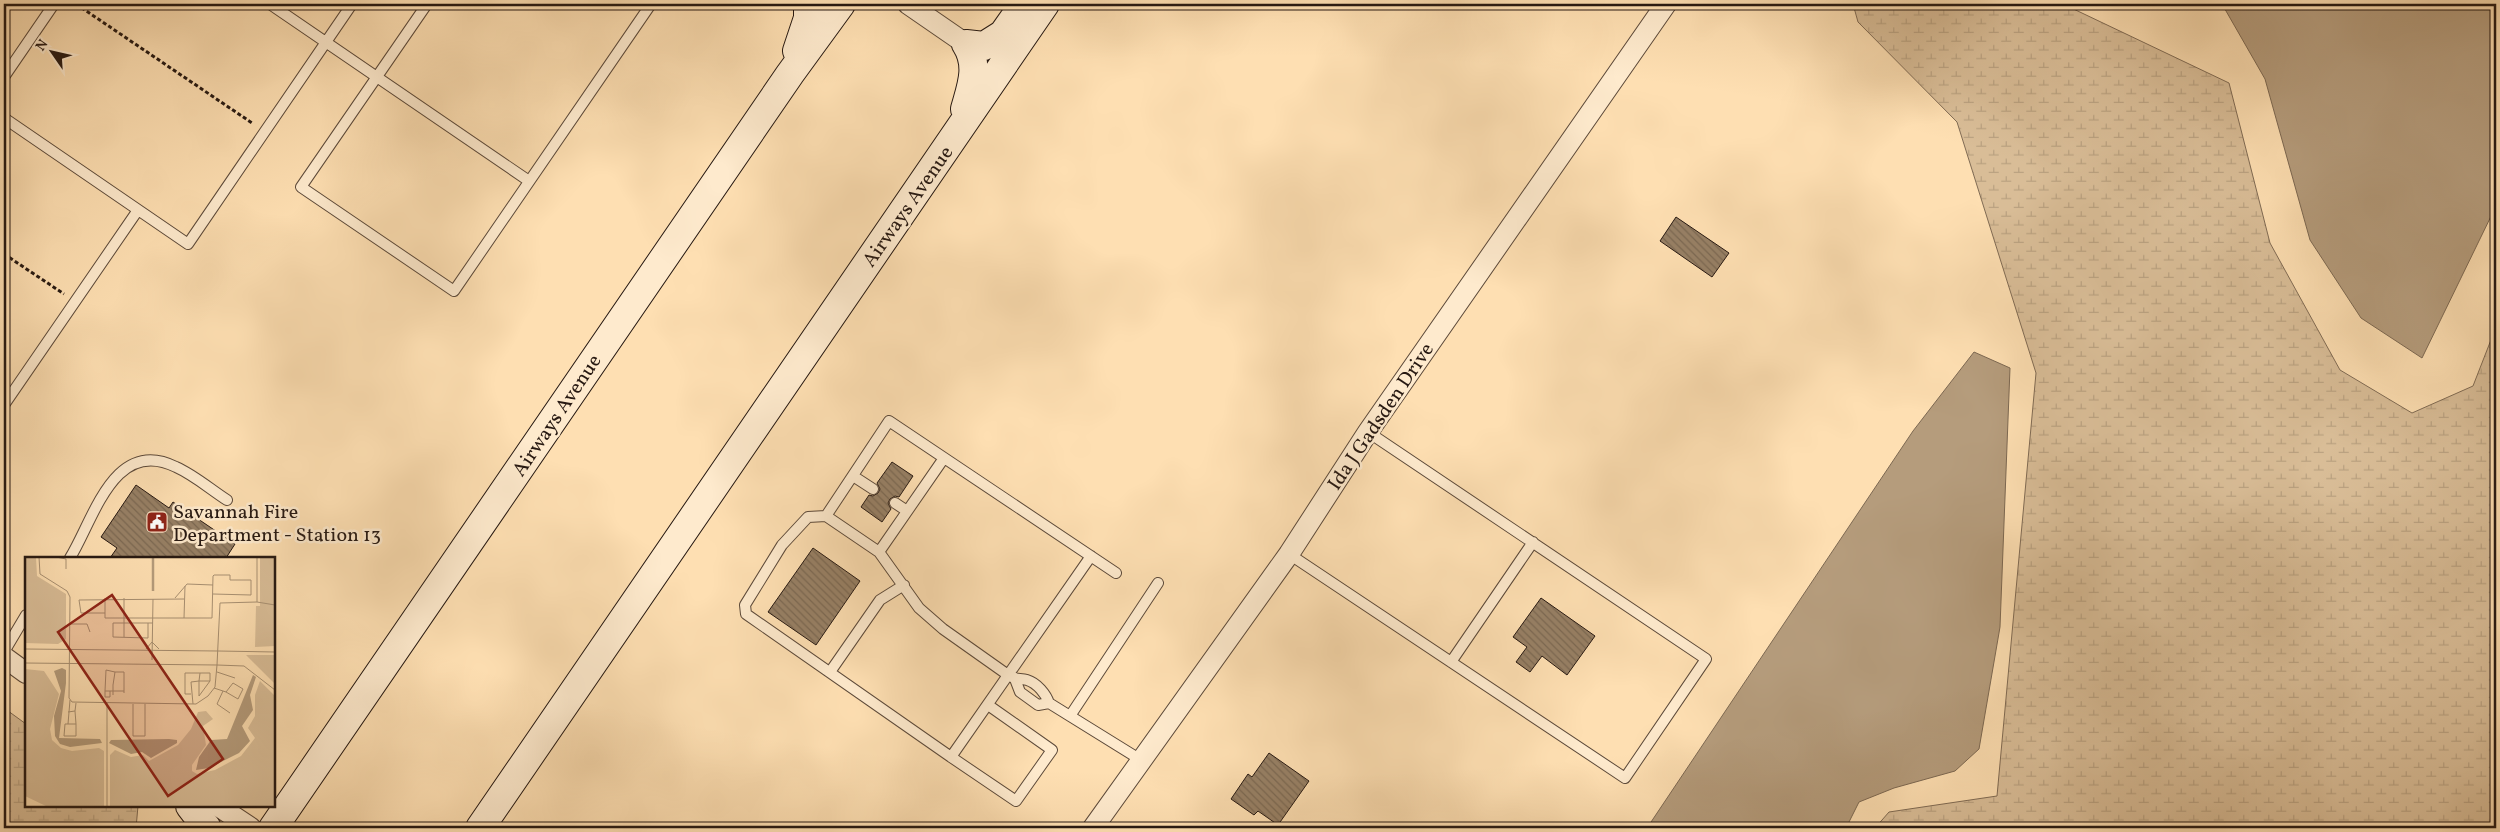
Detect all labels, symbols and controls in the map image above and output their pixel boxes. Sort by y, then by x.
north arrow [28,28,78,78]
text: N [32,36,53,55]
street label: Airways Avenue [856,141,961,273]
street label: Ida J Gadsden Drive [1322,338,1442,497]
street label: Airways Avenue [506,349,609,483]
place label: Savannah Fire Department - Station 13 [173,499,381,550]
public building icon: Savannah Fire Department - Station 13 [145,510,169,534]
inset map [25,557,275,807]

